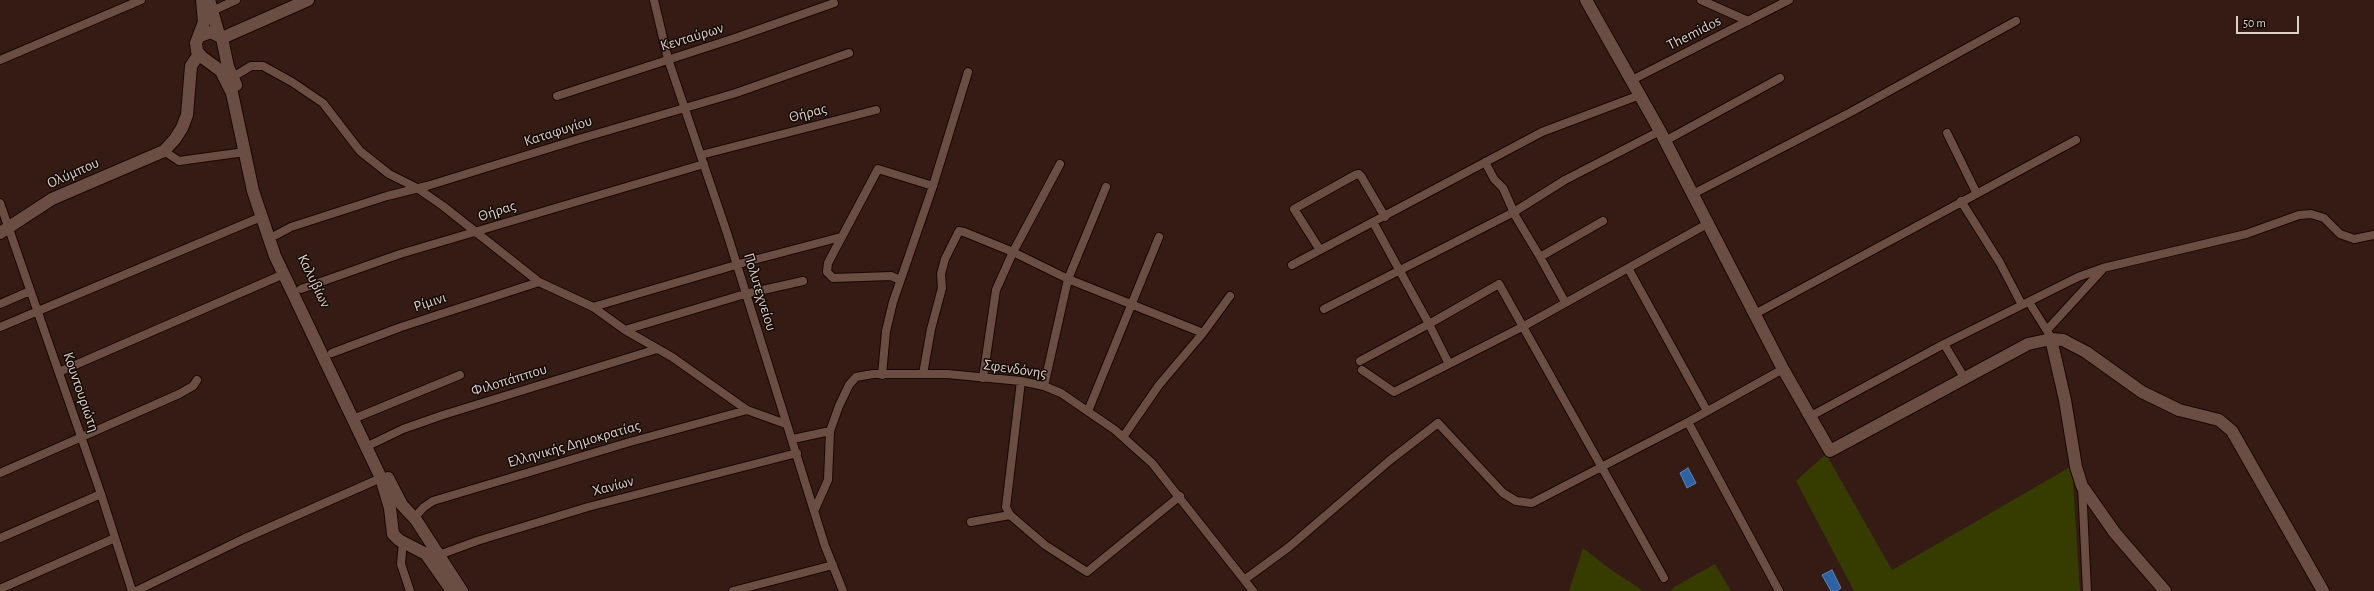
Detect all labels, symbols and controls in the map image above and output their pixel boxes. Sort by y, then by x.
scale bar [2238,8,2301,34]
street label: Themidos [1664,12,1724,54]
text: 50 m [2243,17,2266,29]
street label: Κενταύρων [658,19,726,55]
street label: Θήρας [787,100,829,126]
street label: Καταφυγίου [522,112,594,150]
street label: Ολύμπου [44,154,102,192]
street label: Θήρας [476,196,518,226]
street label: Καλυβίων [293,251,335,311]
street label: Πολυτεχνείου [740,251,780,333]
street label: Ρίμινι [411,288,449,316]
street label: Κουντουριώτη [59,350,103,434]
street label: Σφενδόνης [982,356,1048,382]
street label: Φιλοπάππου [469,360,549,400]
street label: Ελληνικής Δημοκρατίας [505,416,643,472]
street label: Χανίων [590,472,636,500]

